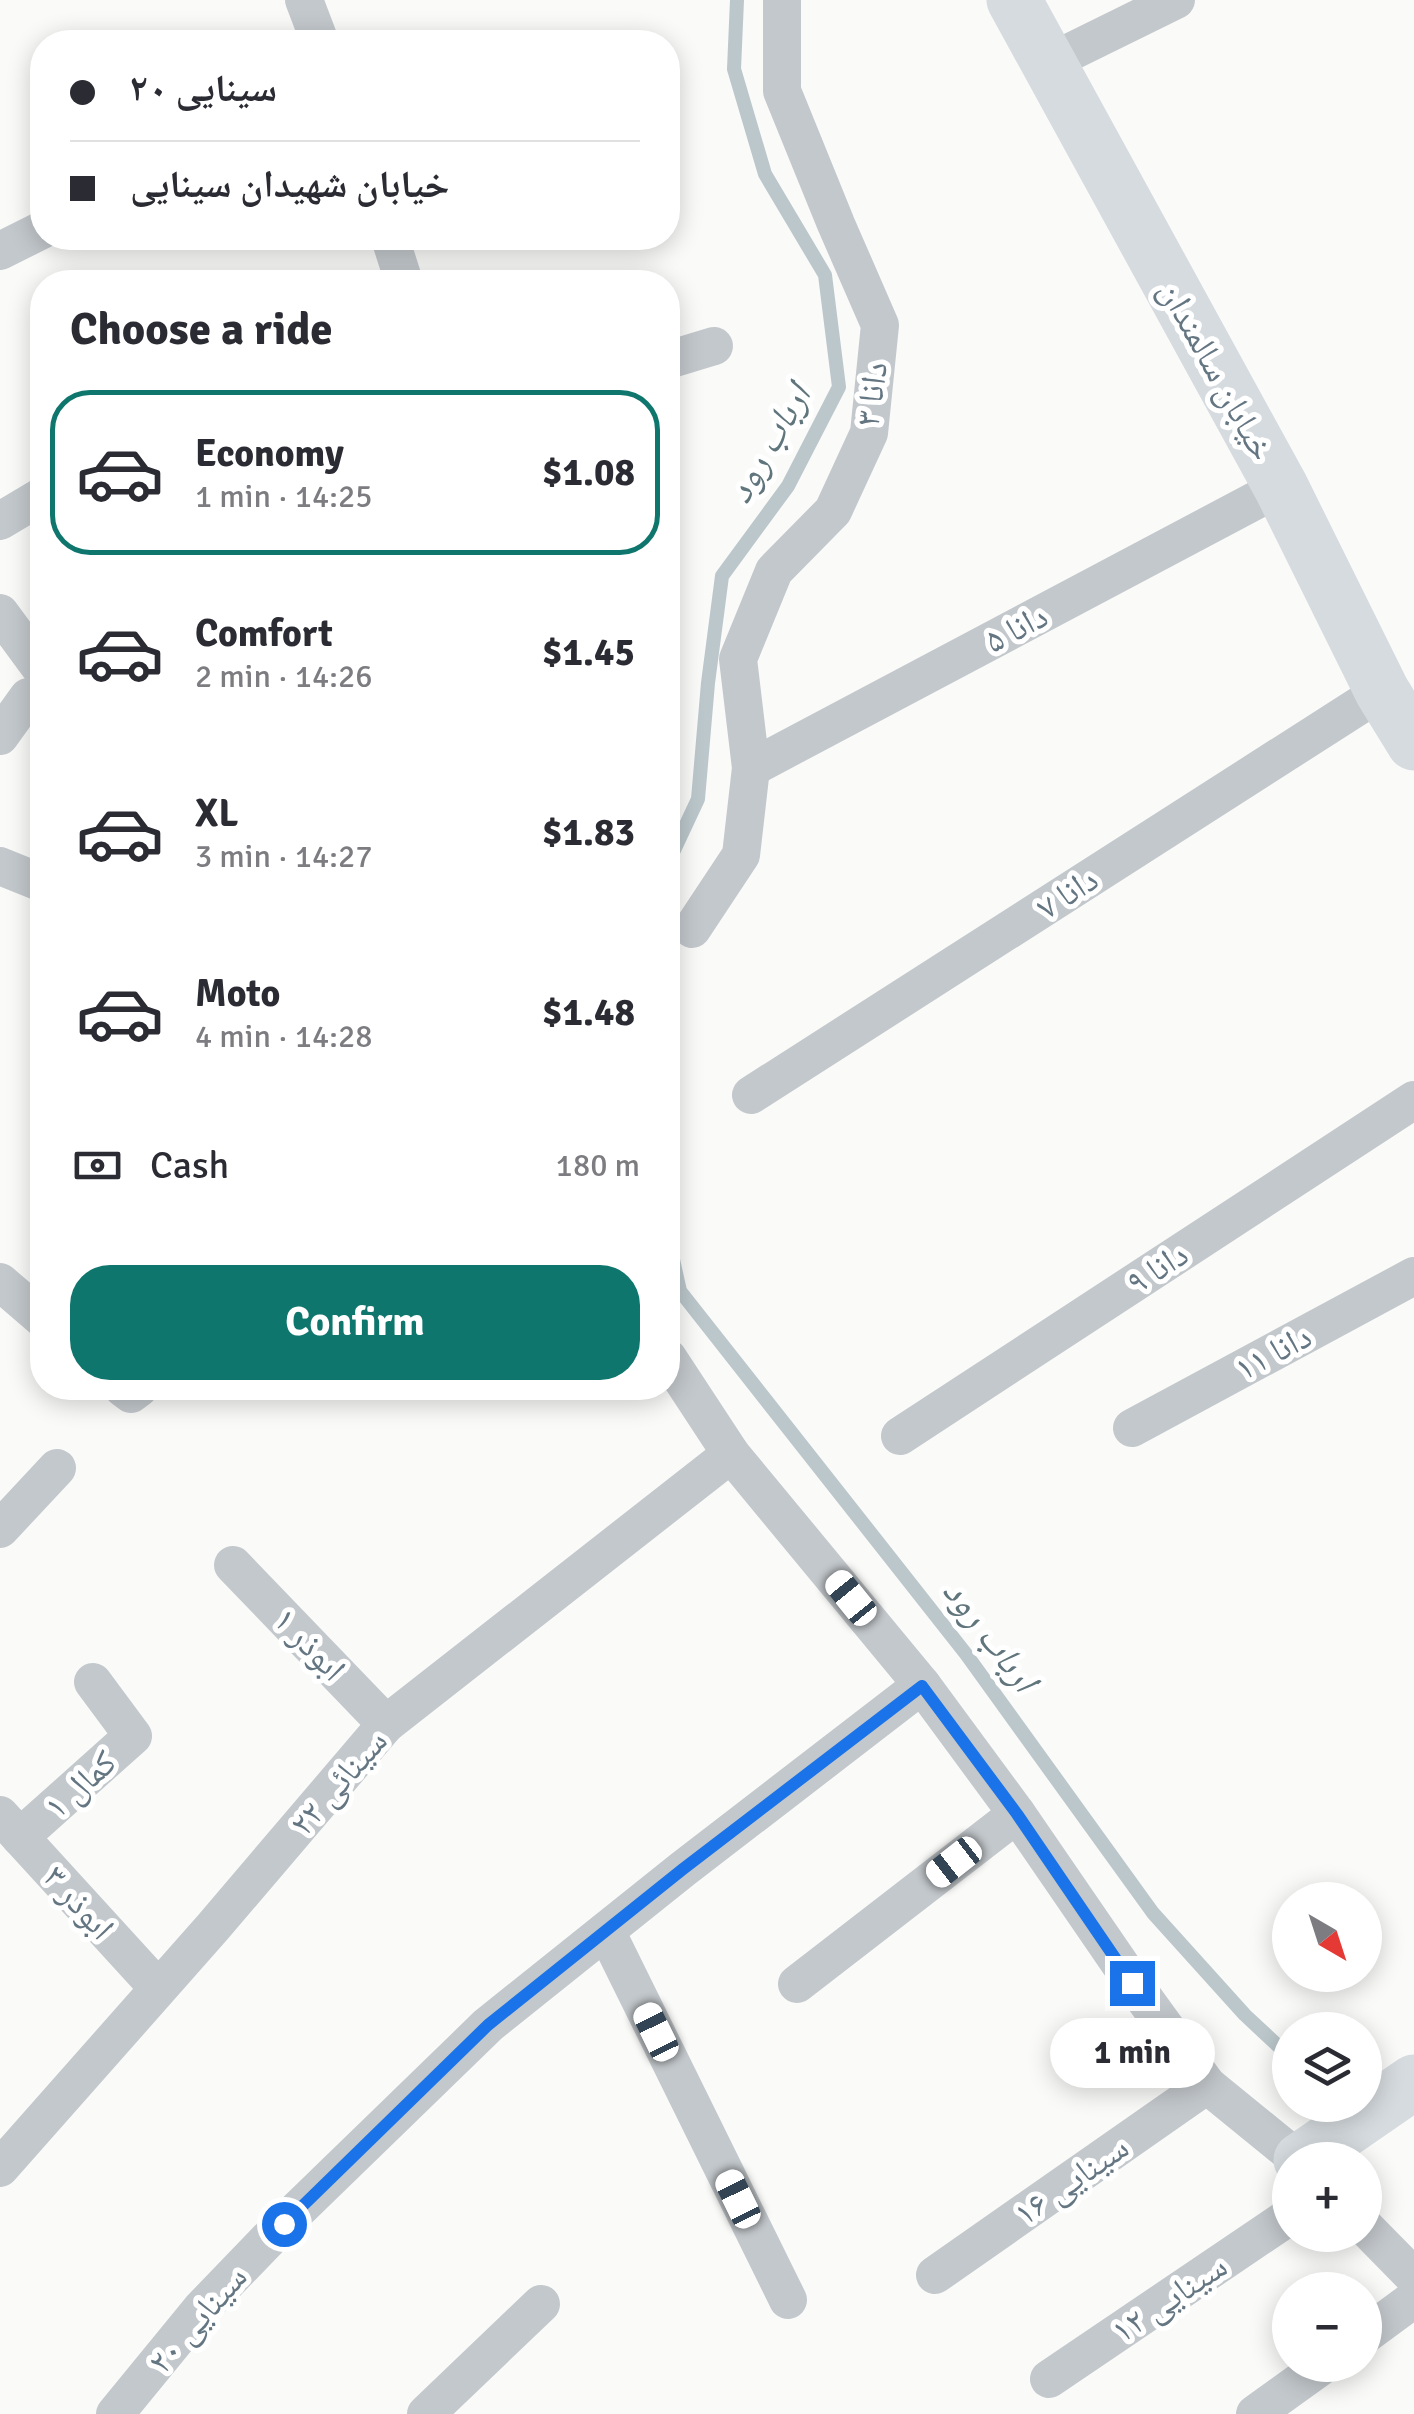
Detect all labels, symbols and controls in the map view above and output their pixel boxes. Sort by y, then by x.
text: سینایی ۲۰ [130,65,277,112]
text: خیابان شهیدان سینایی [130,161,449,208]
street label: خیابان سالمندان [1149,272,1284,468]
text: Choose a ride [70,302,333,357]
street label: دانا ۳ [846,359,897,429]
water label: ارباب رود [716,372,823,511]
icon: car [75,428,165,518]
text: Economy [195,430,344,477]
text: $1.08 [542,449,635,496]
text: 1 min · 14:25 [195,477,373,516]
street label: دانا ۵ [978,594,1055,663]
icon: car [75,608,165,698]
text: Comfort [195,610,333,657]
text: $1.45 [542,629,635,676]
text: 2 min · 14:26 [195,657,373,696]
icon: car [75,788,165,878]
text: XL [195,790,238,837]
text: $1.83 [542,809,635,856]
text: 3 min · 14:27 [195,837,373,876]
street label: دانا ۷ [1028,858,1106,929]
icon: car [75,968,165,1058]
text: Moto [195,970,280,1017]
text: $1.48 [542,989,635,1036]
text: 4 min · 14:28 [195,1017,373,1056]
icon: cash [70,1138,125,1193]
text: Cash [150,1142,229,1189]
text: 180 m [556,1146,640,1185]
street label: دانا ۹ [1118,1233,1196,1304]
button: Confirm [70,1265,640,1380]
street label: دانا ۱۱ [1228,1315,1319,1390]
car [820,1565,882,1631]
water label: ارباب رود [933,1569,1051,1704]
street label: ابوذر ۱ [264,1599,355,1690]
street label: سینائی ۲۲ [280,1720,396,1845]
street label: کمال ۱ [35,1741,125,1828]
car [921,1832,987,1892]
street label: ابوذر ۳ [34,1856,123,1949]
north arrow [1272,1882,1382,1992]
map controls [1272,1882,1382,2382]
route end [1110,1961,1155,2006]
car [629,1998,683,2066]
button: layers [1272,2012,1382,2122]
callout: 1 min [1050,2018,1214,2088]
text: 1 min [1094,2033,1171,2072]
street label: سینایی ۱۶ [1006,2126,1137,2235]
button: + [1272,2142,1382,2252]
car [711,2165,765,2233]
route start [262,2202,307,2247]
street label: سینایی ۱۲ [1103,2244,1235,2353]
street label: سینایی ۲۰ [139,2256,256,2382]
button: − [1272,2272,1382,2382]

